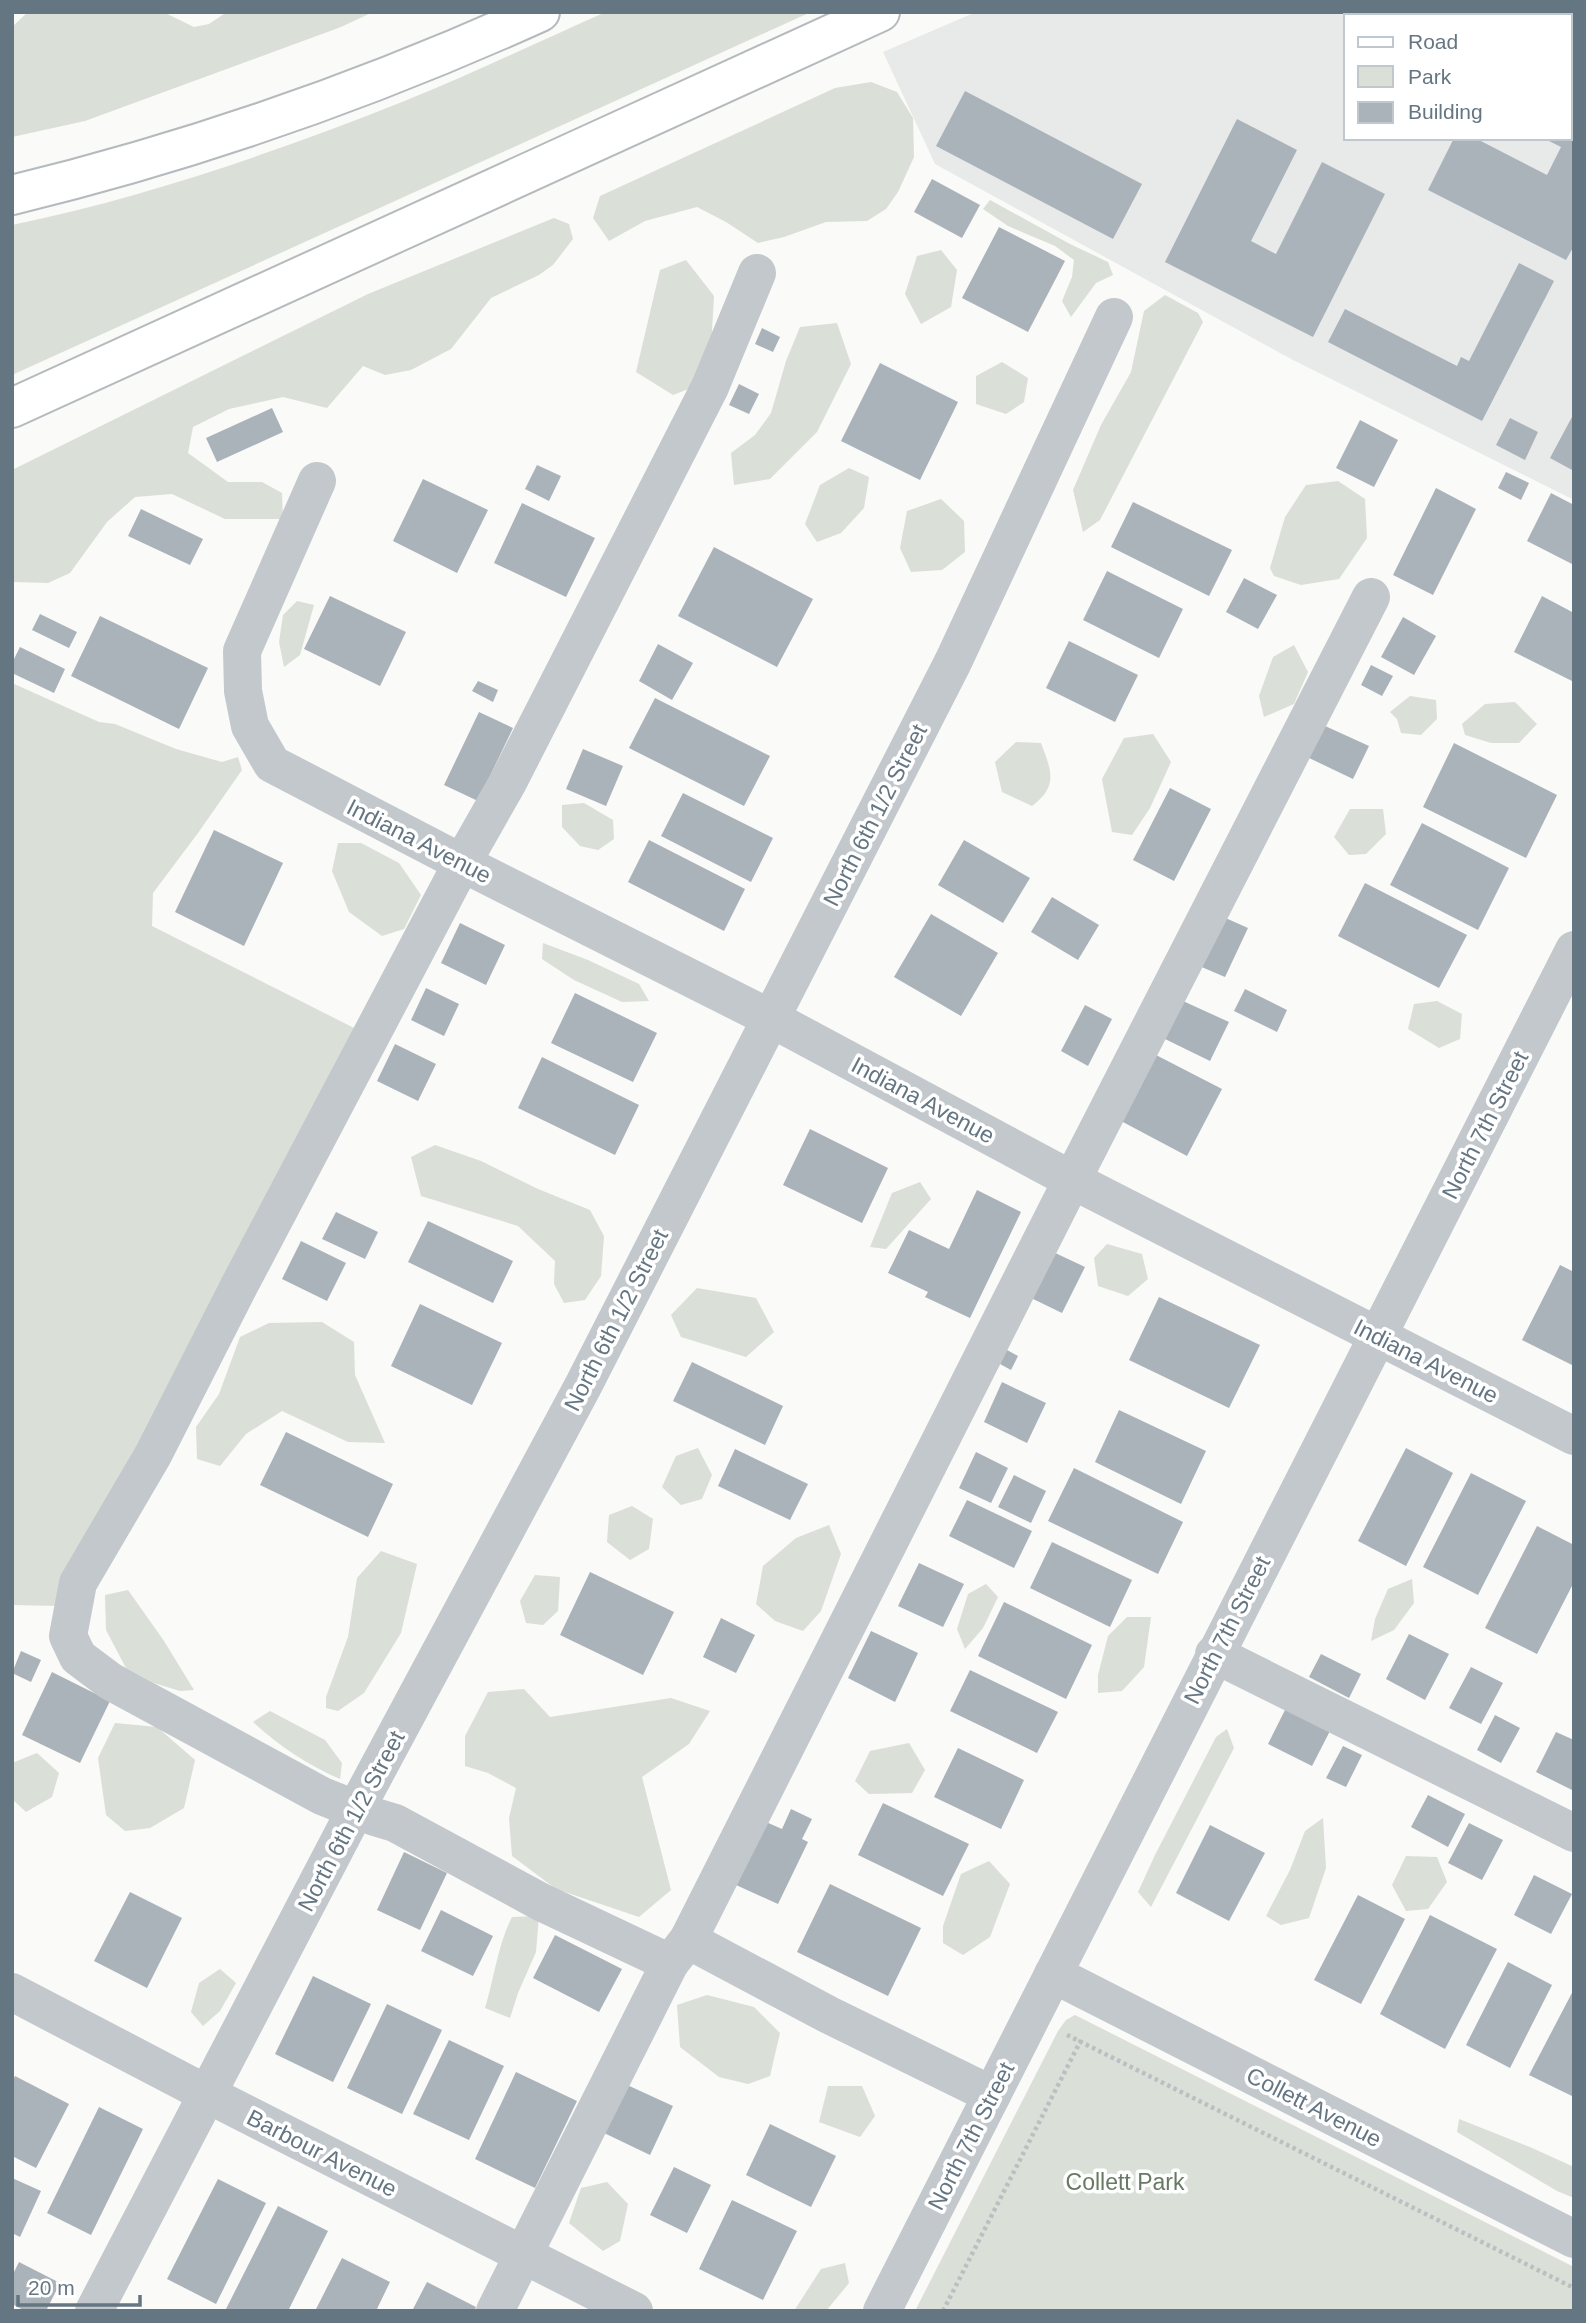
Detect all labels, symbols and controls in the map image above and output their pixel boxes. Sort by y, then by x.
legend [1344,14,1572,140]
text: Road [1408,30,1458,53]
text: Park [1408,65,1452,88]
text: Building [1408,100,1483,123]
street label: North 6th 1/2 Street [818,719,932,910]
street label: Indiana Avenue [343,794,495,888]
street label: North 7th Street [1437,1046,1534,1203]
street label: Indiana Avenue [847,1051,999,1149]
street label: North 6th 1/2 Street [559,1224,673,1415]
street label: Indiana Avenue [1350,1314,1502,1408]
street label: North 7th Street [1179,1551,1276,1708]
street label: North 6th 1/2 Street [292,1726,410,1916]
street label: North 7th Street [923,2057,1020,2214]
street label: Collett Avenue [1242,2062,1386,2152]
street label: Barbour Avenue [243,2104,401,2202]
park label: Collett Park [1066,2169,1185,2195]
scale bar [18,2264,140,2308]
text: 20 m [28,2276,75,2299]

